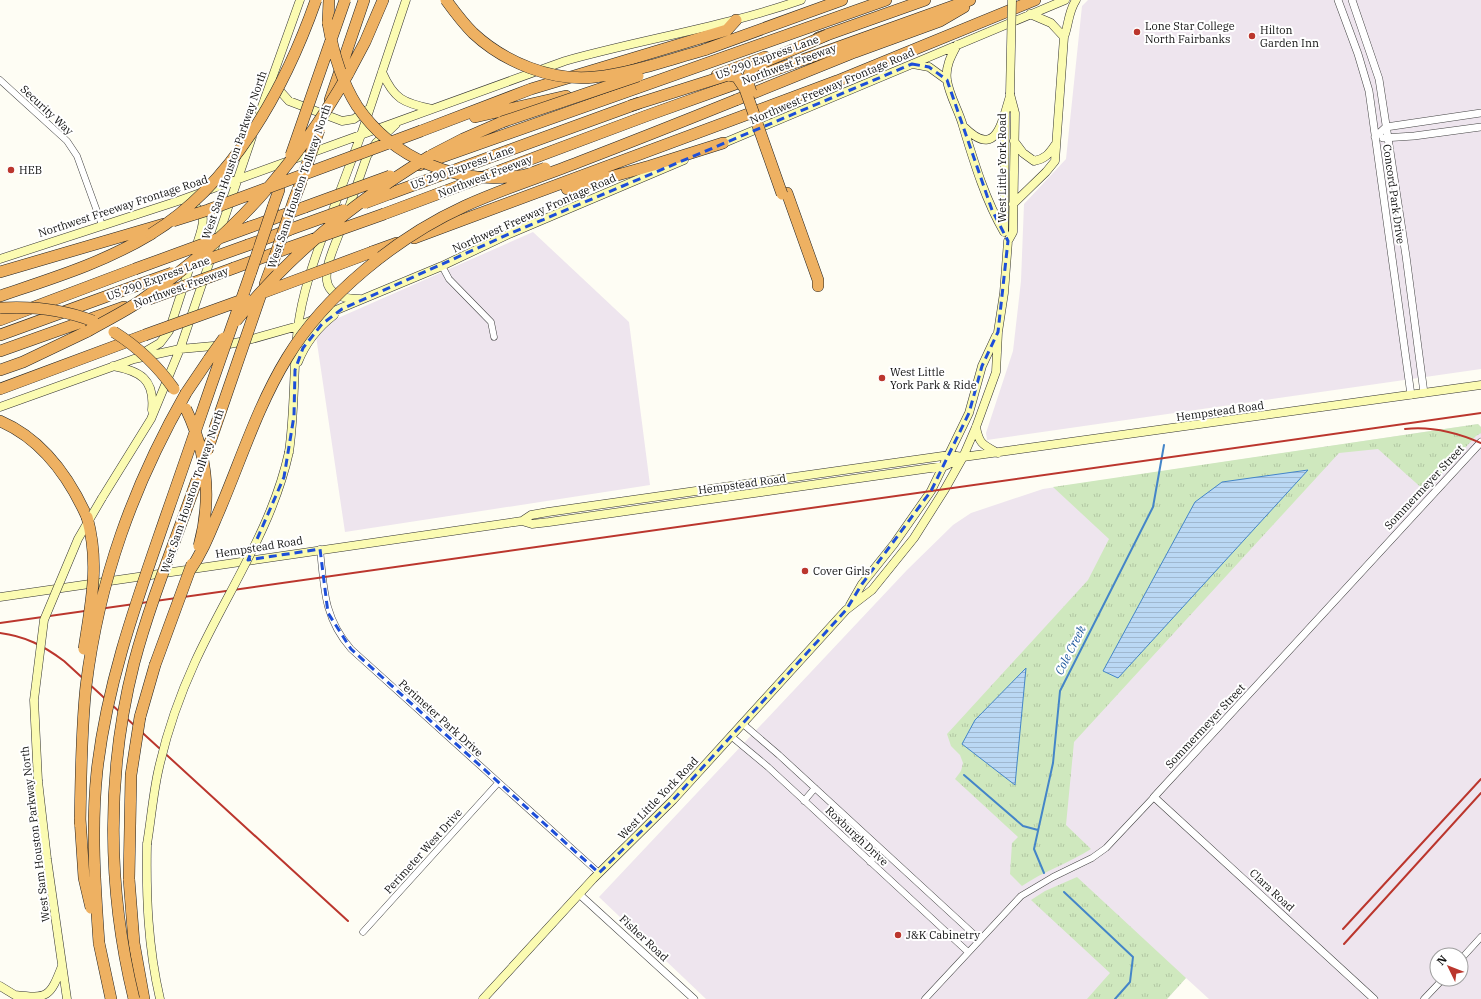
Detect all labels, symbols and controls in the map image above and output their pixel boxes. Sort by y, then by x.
place label: Lone Star College North Fairbanks [1145,19,1235,46]
place label: Hilton Garden Inn [1260,23,1319,50]
marker: Lone Star College North Fairbanks [1132,27,1142,37]
marker: Hilton Garden Inn [1247,31,1257,41]
street label: US 290 Express Lane [713,32,821,82]
street label: Northwest Freeway [740,40,838,88]
street label: Northwest Freeway Frontage Road [748,45,917,127]
street label: West Sam Houston Parkway North [199,69,269,241]
street label: Security Way [18,82,76,138]
street label: West Sam Houston Tollway North [264,102,334,270]
street label: West Little York Road [995,113,1009,223]
street label: US 290 Express Lane [408,142,516,192]
street label: Concord Park Drive [1380,143,1408,245]
street label: Northwest Freeway [436,152,534,200]
place label: HEB [19,163,42,177]
marker: HEB [6,165,16,175]
street label: Northwest Freeway Frontage Road [450,170,618,256]
street label: Northwest Freeway Frontage Road [36,172,210,240]
street label: US 290 Express Lane [104,253,212,303]
street label: Northwest Freeway [132,263,230,311]
place label: West Little York Park & Ride [890,365,977,392]
marker: West Little York Park & Ride [877,373,887,383]
street label: Hempstead Road [1175,398,1265,424]
street label: West Sam Houston Tollway North [157,407,227,575]
street label: Sommermeyer Street [1381,442,1467,532]
street label: Hempstead Road [697,471,787,497]
street label: Hempstead Road [214,533,304,561]
place label: Cover Girls [813,564,870,578]
marker: Cover Girls [800,566,810,576]
water label: Cole Creek [1051,622,1089,677]
street label: Perimeter Park Drive [396,676,486,760]
street label: Sommermeyer Street [1162,681,1248,771]
street label: West Sam Houston Parkway North [17,745,53,923]
street label: West Little York Road [615,753,701,842]
street label: Roxburgh Drive [823,803,891,869]
street label: Perimeter West Drive [381,805,465,897]
street label: Clara Road [1247,866,1298,914]
street label: Fisher Road [617,912,672,964]
place label: J&K Cabinetry [906,928,980,942]
marker: J&K Cabinetry [893,930,903,940]
north arrow [1429,947,1469,987]
text: N [1434,952,1450,968]

